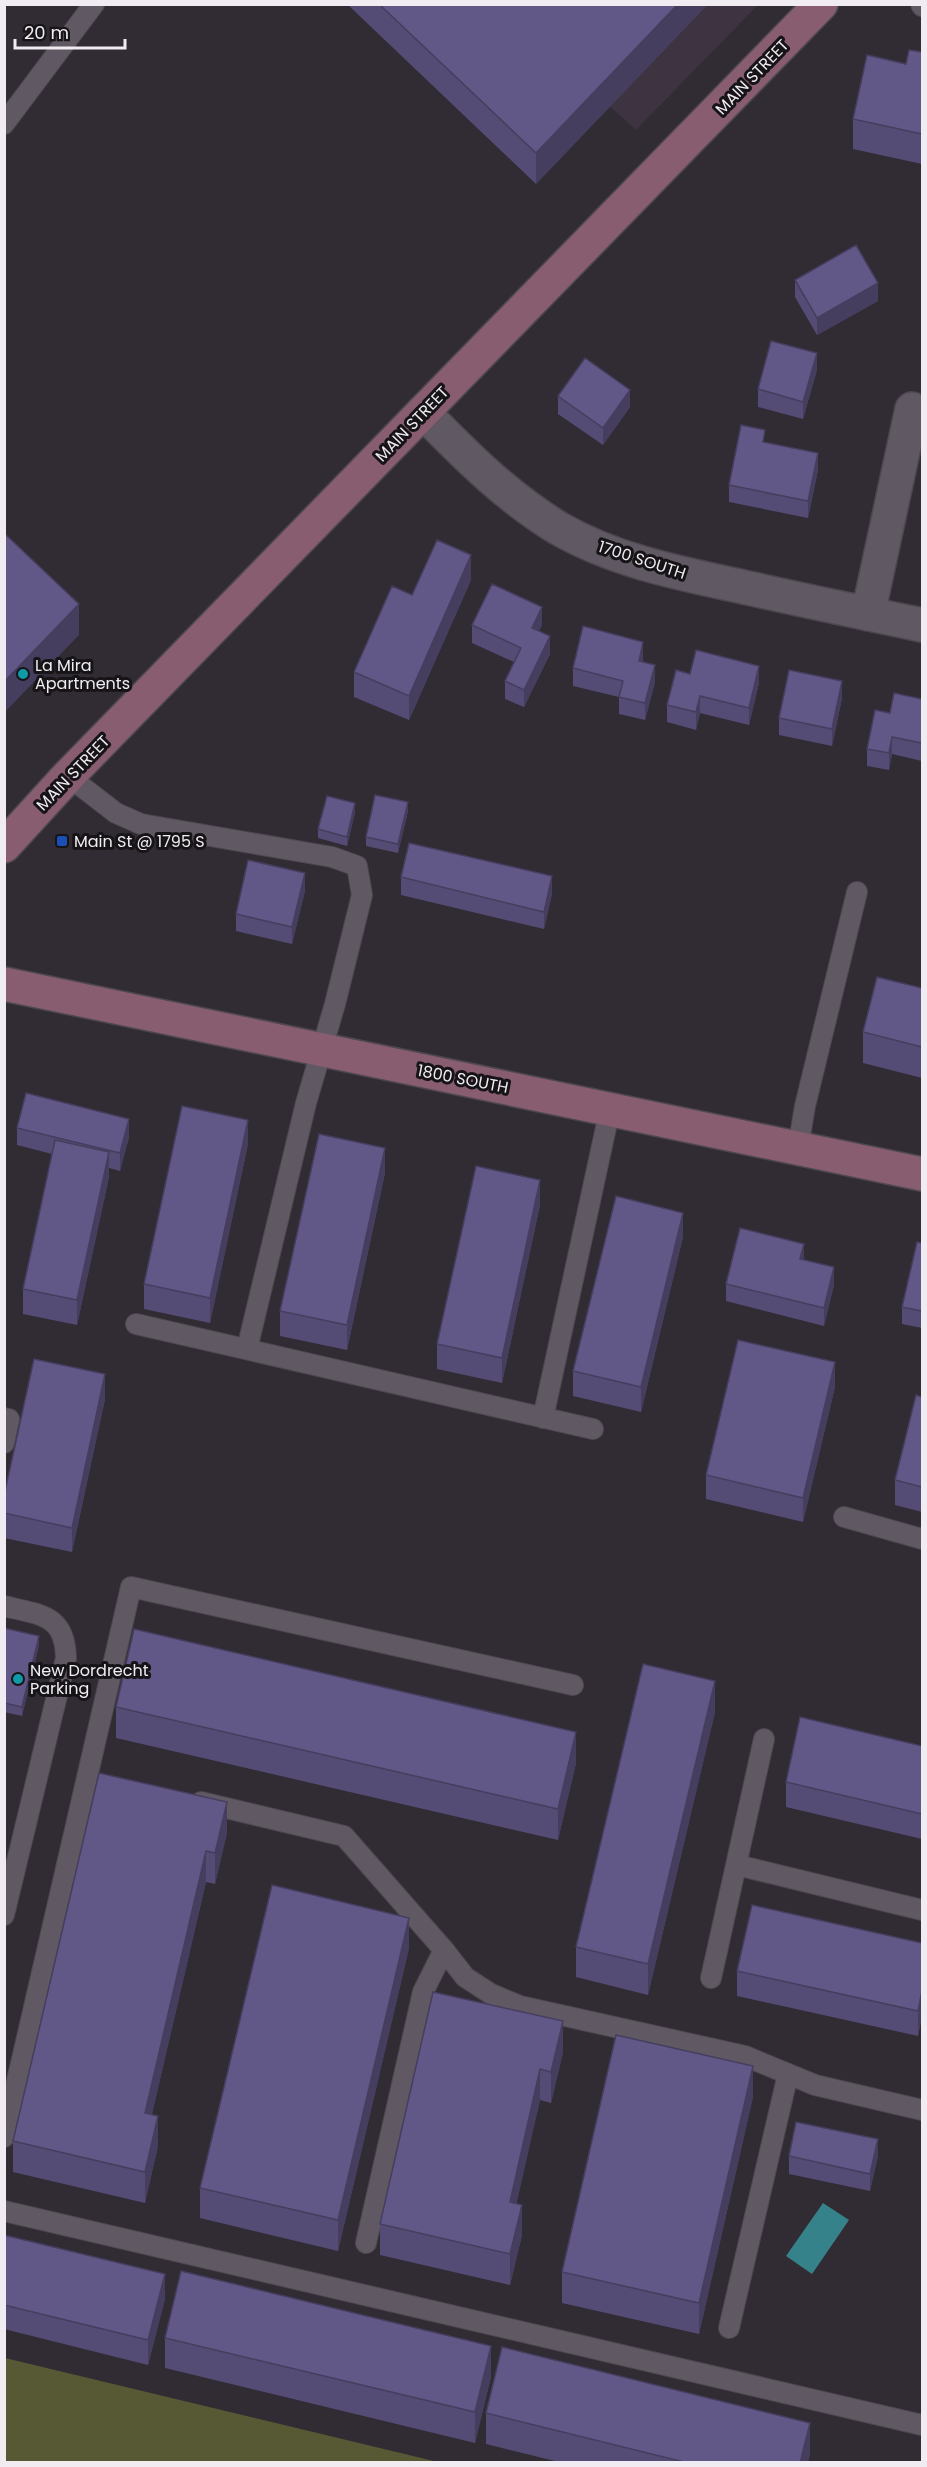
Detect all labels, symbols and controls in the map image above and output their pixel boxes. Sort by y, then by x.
scale bar [15,12,124,50]
text: 20 m [24,20,69,45]
street label: MAIN STREET [710,34,794,120]
street label: MAIN STREET [370,381,454,467]
street label: 1700 SOUTH [595,535,689,585]
place label: La Mira Apartments [35,654,130,695]
marker: La Mira Apartments [16,667,30,681]
street label: MAIN STREET [31,730,115,816]
place label: Main St @ 1795 S [74,830,205,853]
marker: Main St @ 1795 S [55,834,69,848]
street label: 1800 SOUTH [416,1059,510,1099]
place label: New Dordrecht Parking [30,1659,149,1700]
marker: New Dordrecht Parking [11,1672,25,1686]

